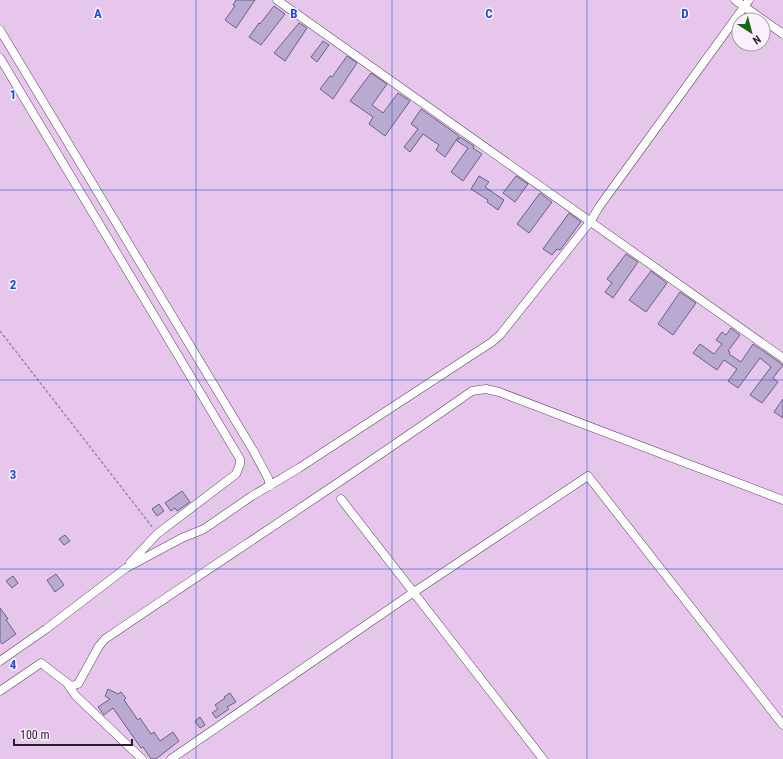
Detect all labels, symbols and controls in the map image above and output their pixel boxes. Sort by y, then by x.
text: A [94,6,102,21]
text: B [290,6,298,21]
text: C [485,6,493,21]
text: D [681,6,689,21]
north arrow [731,12,771,52]
text: N [750,32,763,47]
text: 1 [10,87,16,102]
text: 2 [10,277,17,292]
text: 3 [10,467,16,482]
text: 4 [10,657,17,672]
scale bar [14,721,132,747]
text: 100 m [20,728,50,742]

